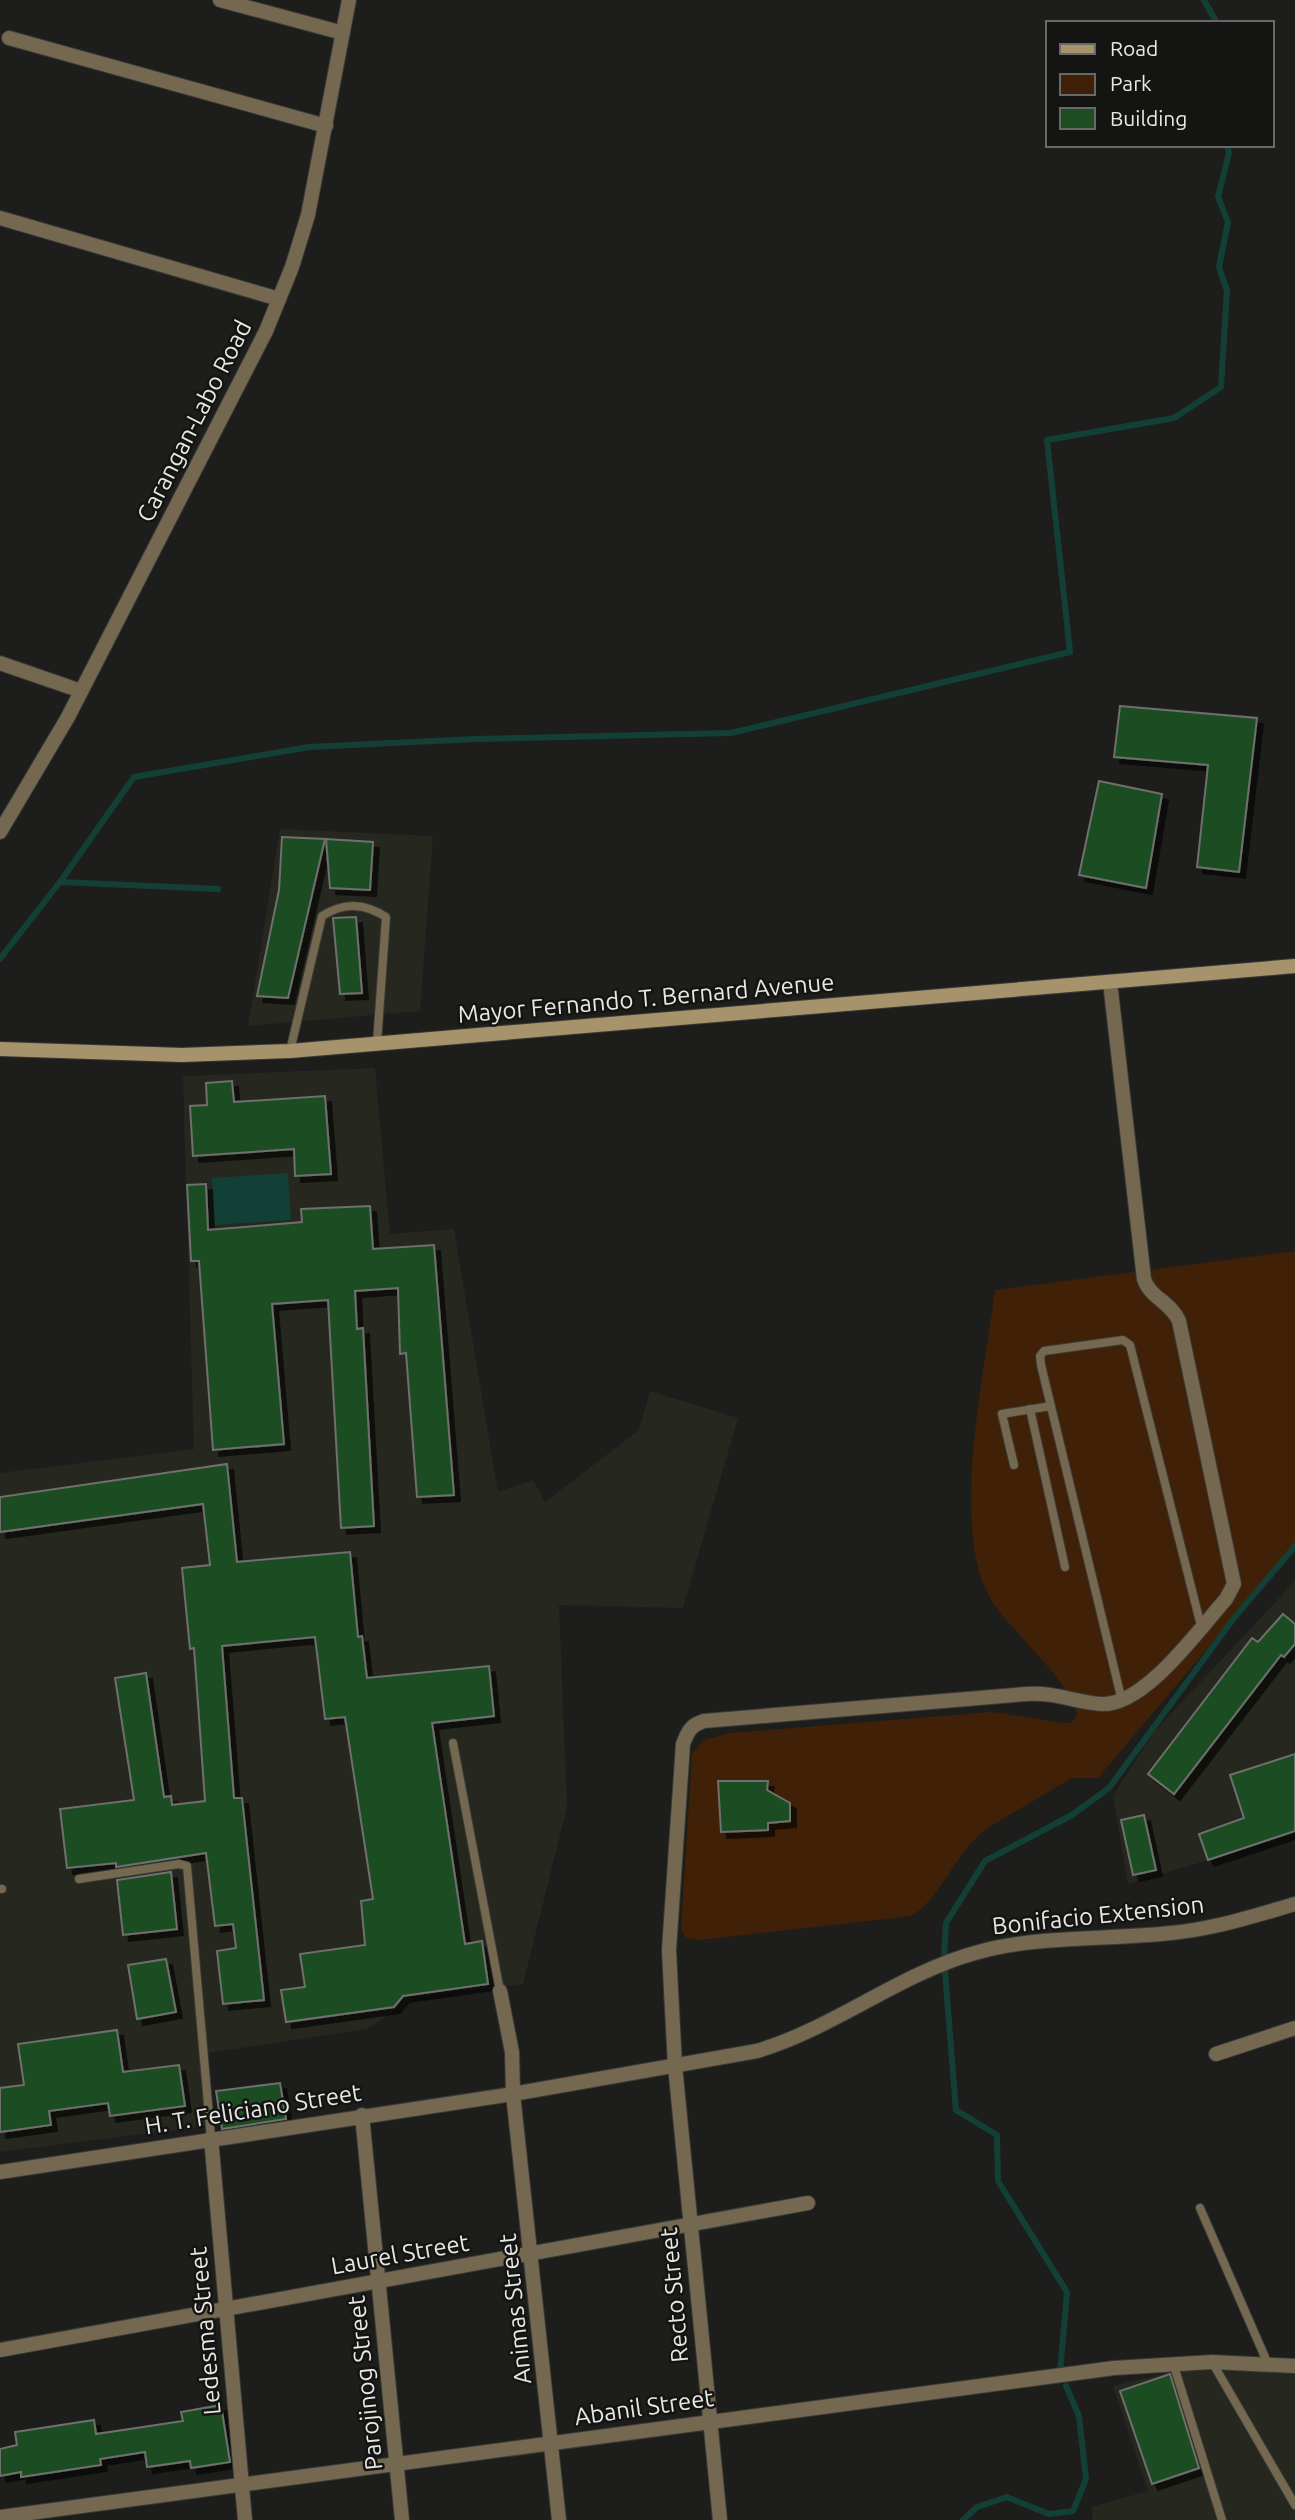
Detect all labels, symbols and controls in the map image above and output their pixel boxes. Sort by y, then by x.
legend [1046,21,1274,147]
text: Road [1110,36,1158,60]
text: Park [1110,71,1152,95]
text: Building [1110,106,1187,130]
street label: Carangan-Labo Road [131,316,257,526]
street label: Mayor Fernando T. Bernard Avenue [457,968,835,1028]
street label: Bonifacio Extension [991,1890,1205,1940]
street label: H. T. Feliciano Street [143,2078,364,2139]
street label: Recto Street [655,2226,693,2364]
street label: Laurel Street [329,2229,472,2279]
street label: Animas Street [494,2232,536,2386]
street label: Ledesma Street [184,2245,226,2416]
street label: Parojinog Street [342,2294,388,2472]
street label: Abanil Street [573,2384,716,2430]

